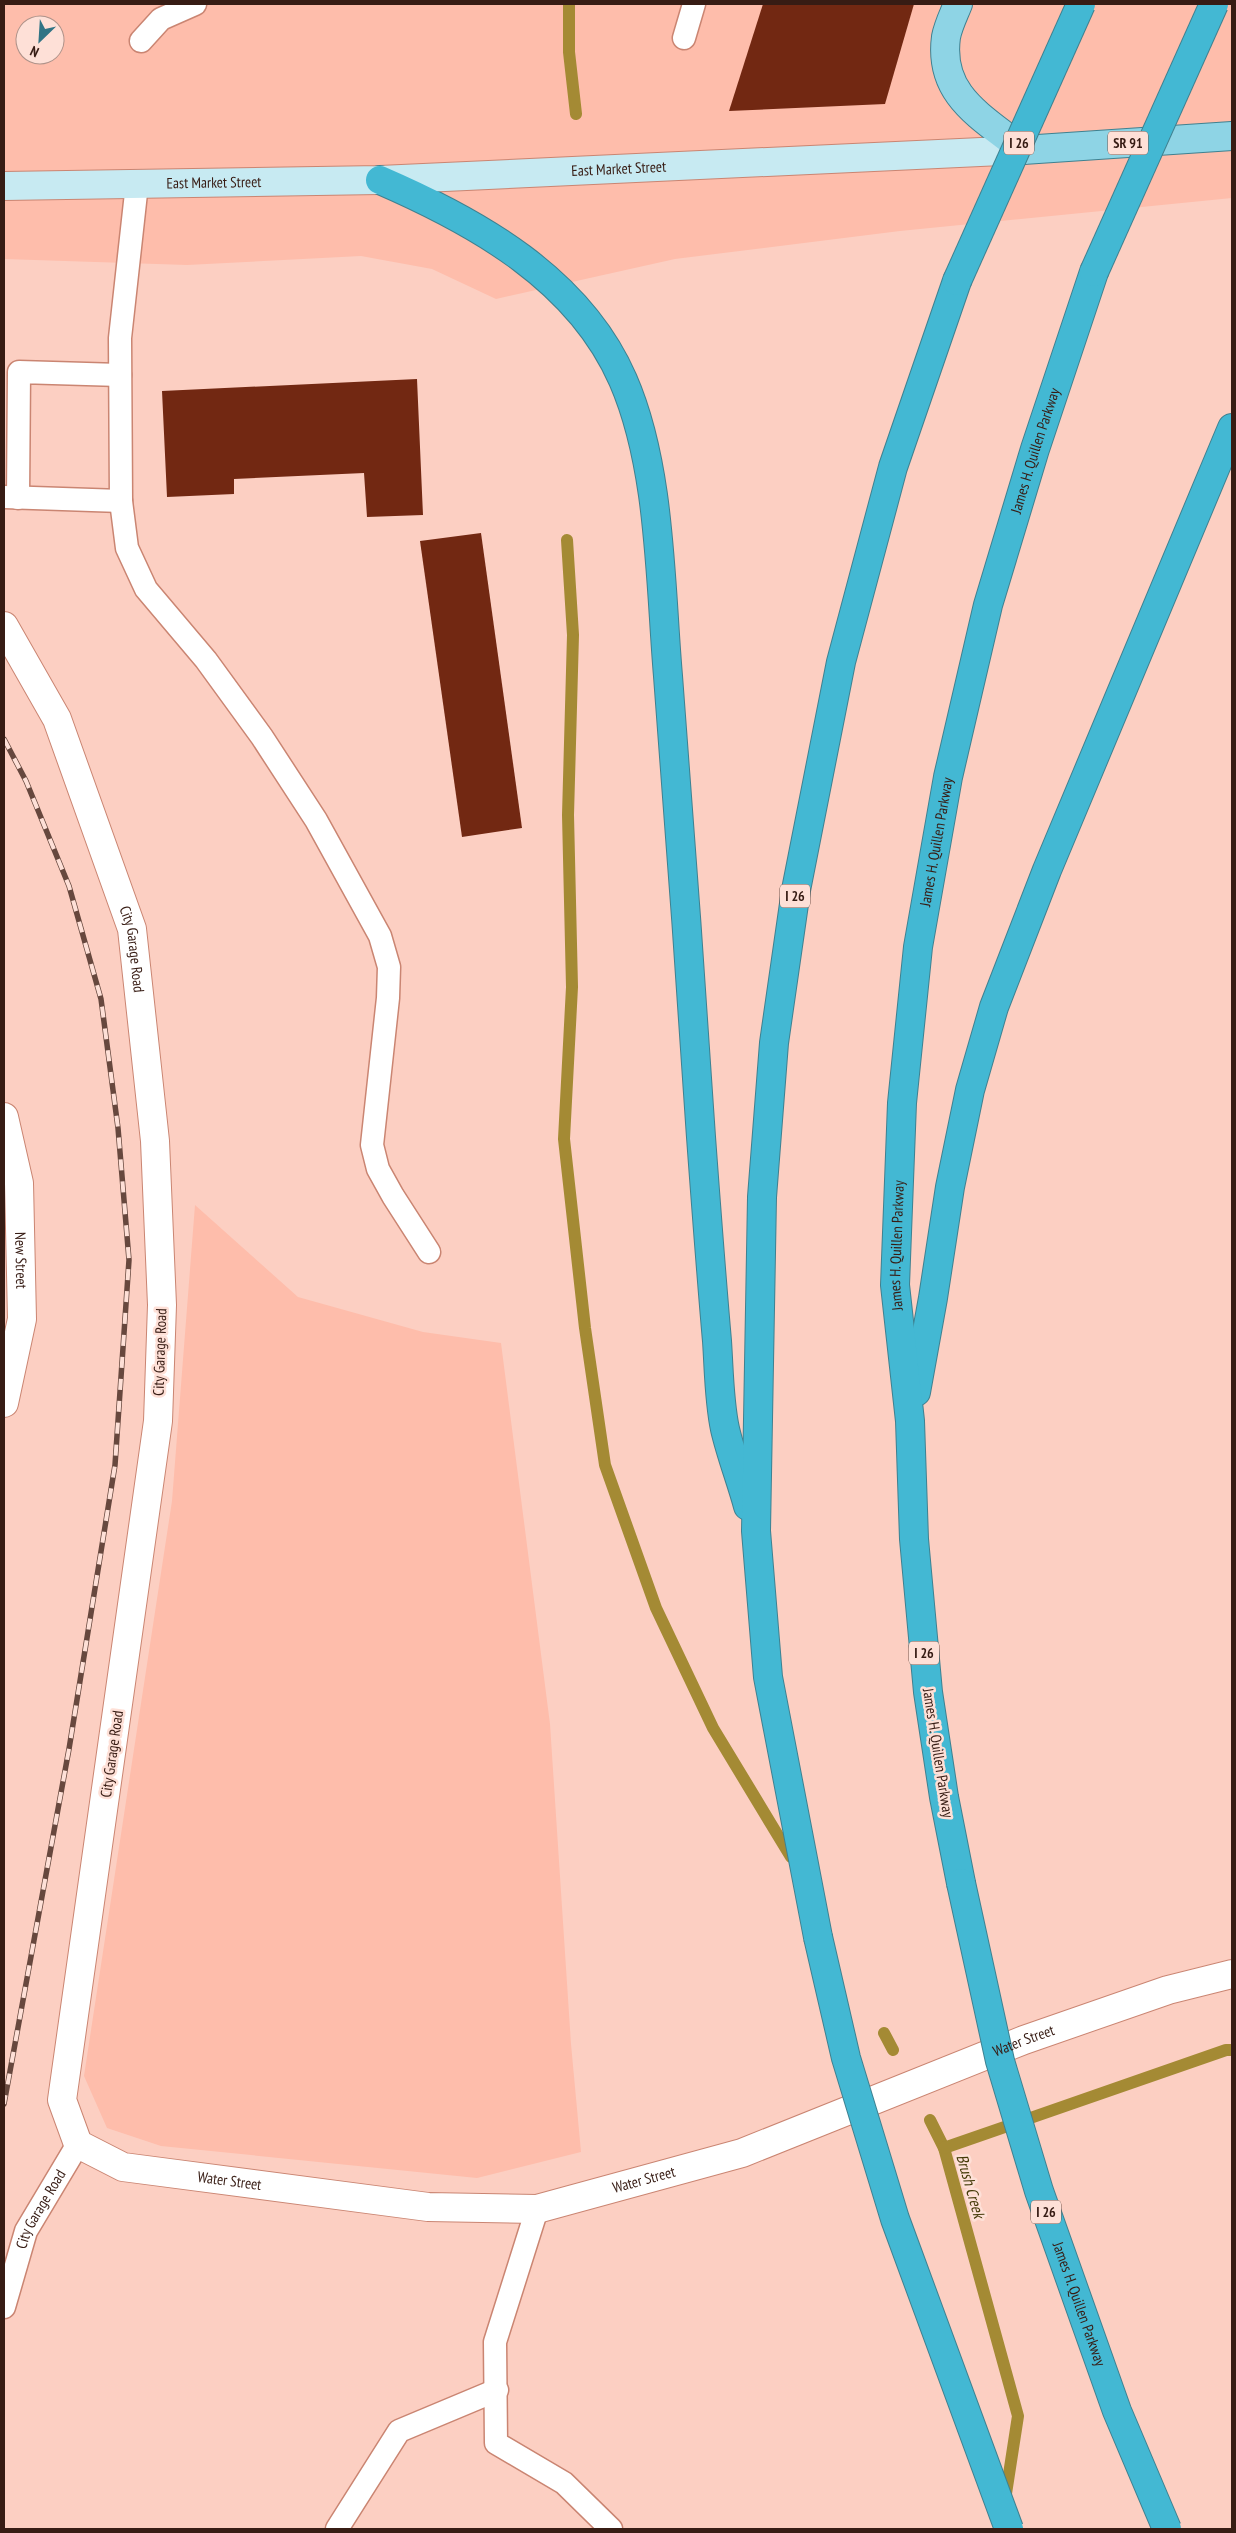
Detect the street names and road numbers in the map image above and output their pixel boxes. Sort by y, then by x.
road number: I 26 [1004,132,1034,154]
road number: SR 91 [1108,132,1148,154]
street label: East Market Street [571,157,666,180]
street label: East Market Street [166,172,262,192]
street label: James H. Quillen Parkway [1006,385,1064,517]
street label: James H. Quillen Parkway [915,776,957,909]
road number: I 26 [780,884,810,908]
street label: City Garage Road [116,903,149,993]
street label: James H. Quillen Parkway [885,1179,908,1313]
street label: New Street [11,1232,31,1289]
street label: City Garage Road [148,1308,171,1396]
road number: I 26 [909,1642,939,1665]
street label: James H. Quillen Parkway [919,1686,958,1819]
street label: City Garage Road [96,1709,127,1799]
street label: Water Street [990,2020,1057,2061]
street label: Water Street [610,2162,677,2197]
street label: City Garage Road [11,2166,69,2251]
street label: Water Street [196,2167,263,2194]
road number: I 26 [1031,2200,1061,2224]
street label: James H. Quillen Parkway [1048,2238,1110,2369]

